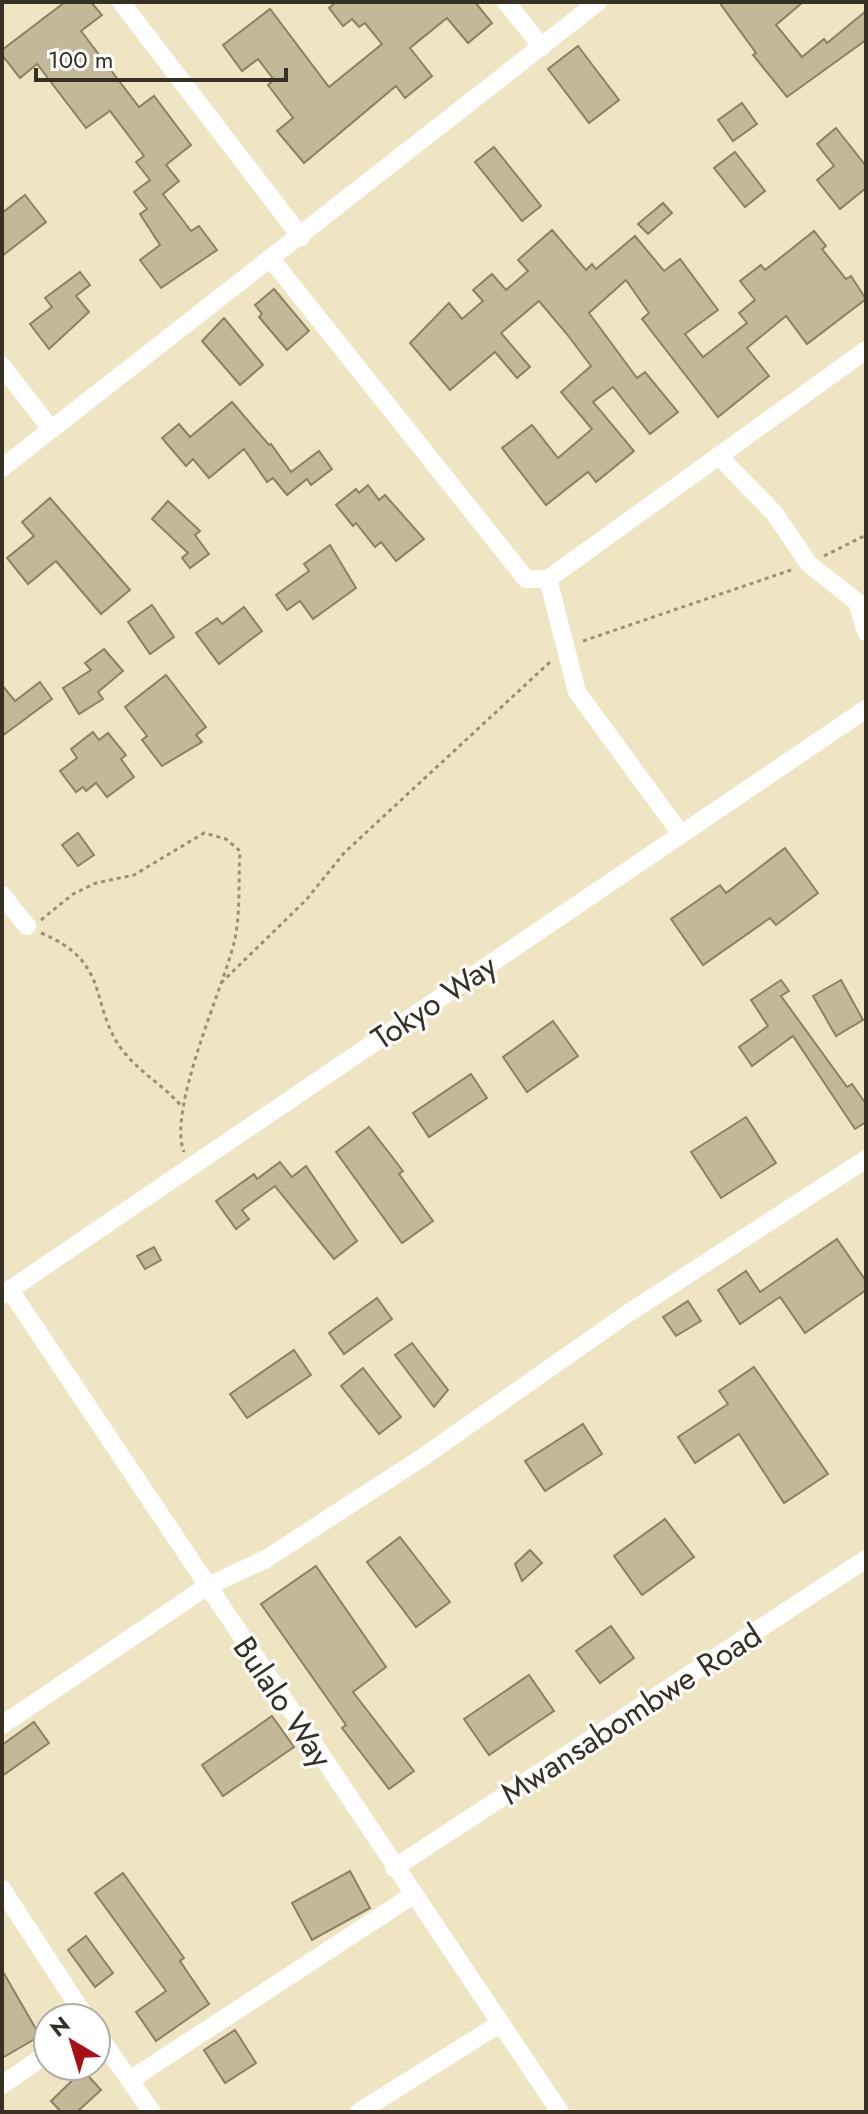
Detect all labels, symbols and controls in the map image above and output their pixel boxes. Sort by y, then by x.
scale bar [36,32,286,82]
text: 100 m [48,42,114,77]
street label: Tokyo Way [362,943,507,1061]
street label: Mwansabombwe Road [491,1612,771,1816]
street label: Bulalo Way [222,1627,344,1778]
north arrow [32,2002,112,2082]
text: N [43,2008,76,2044]

